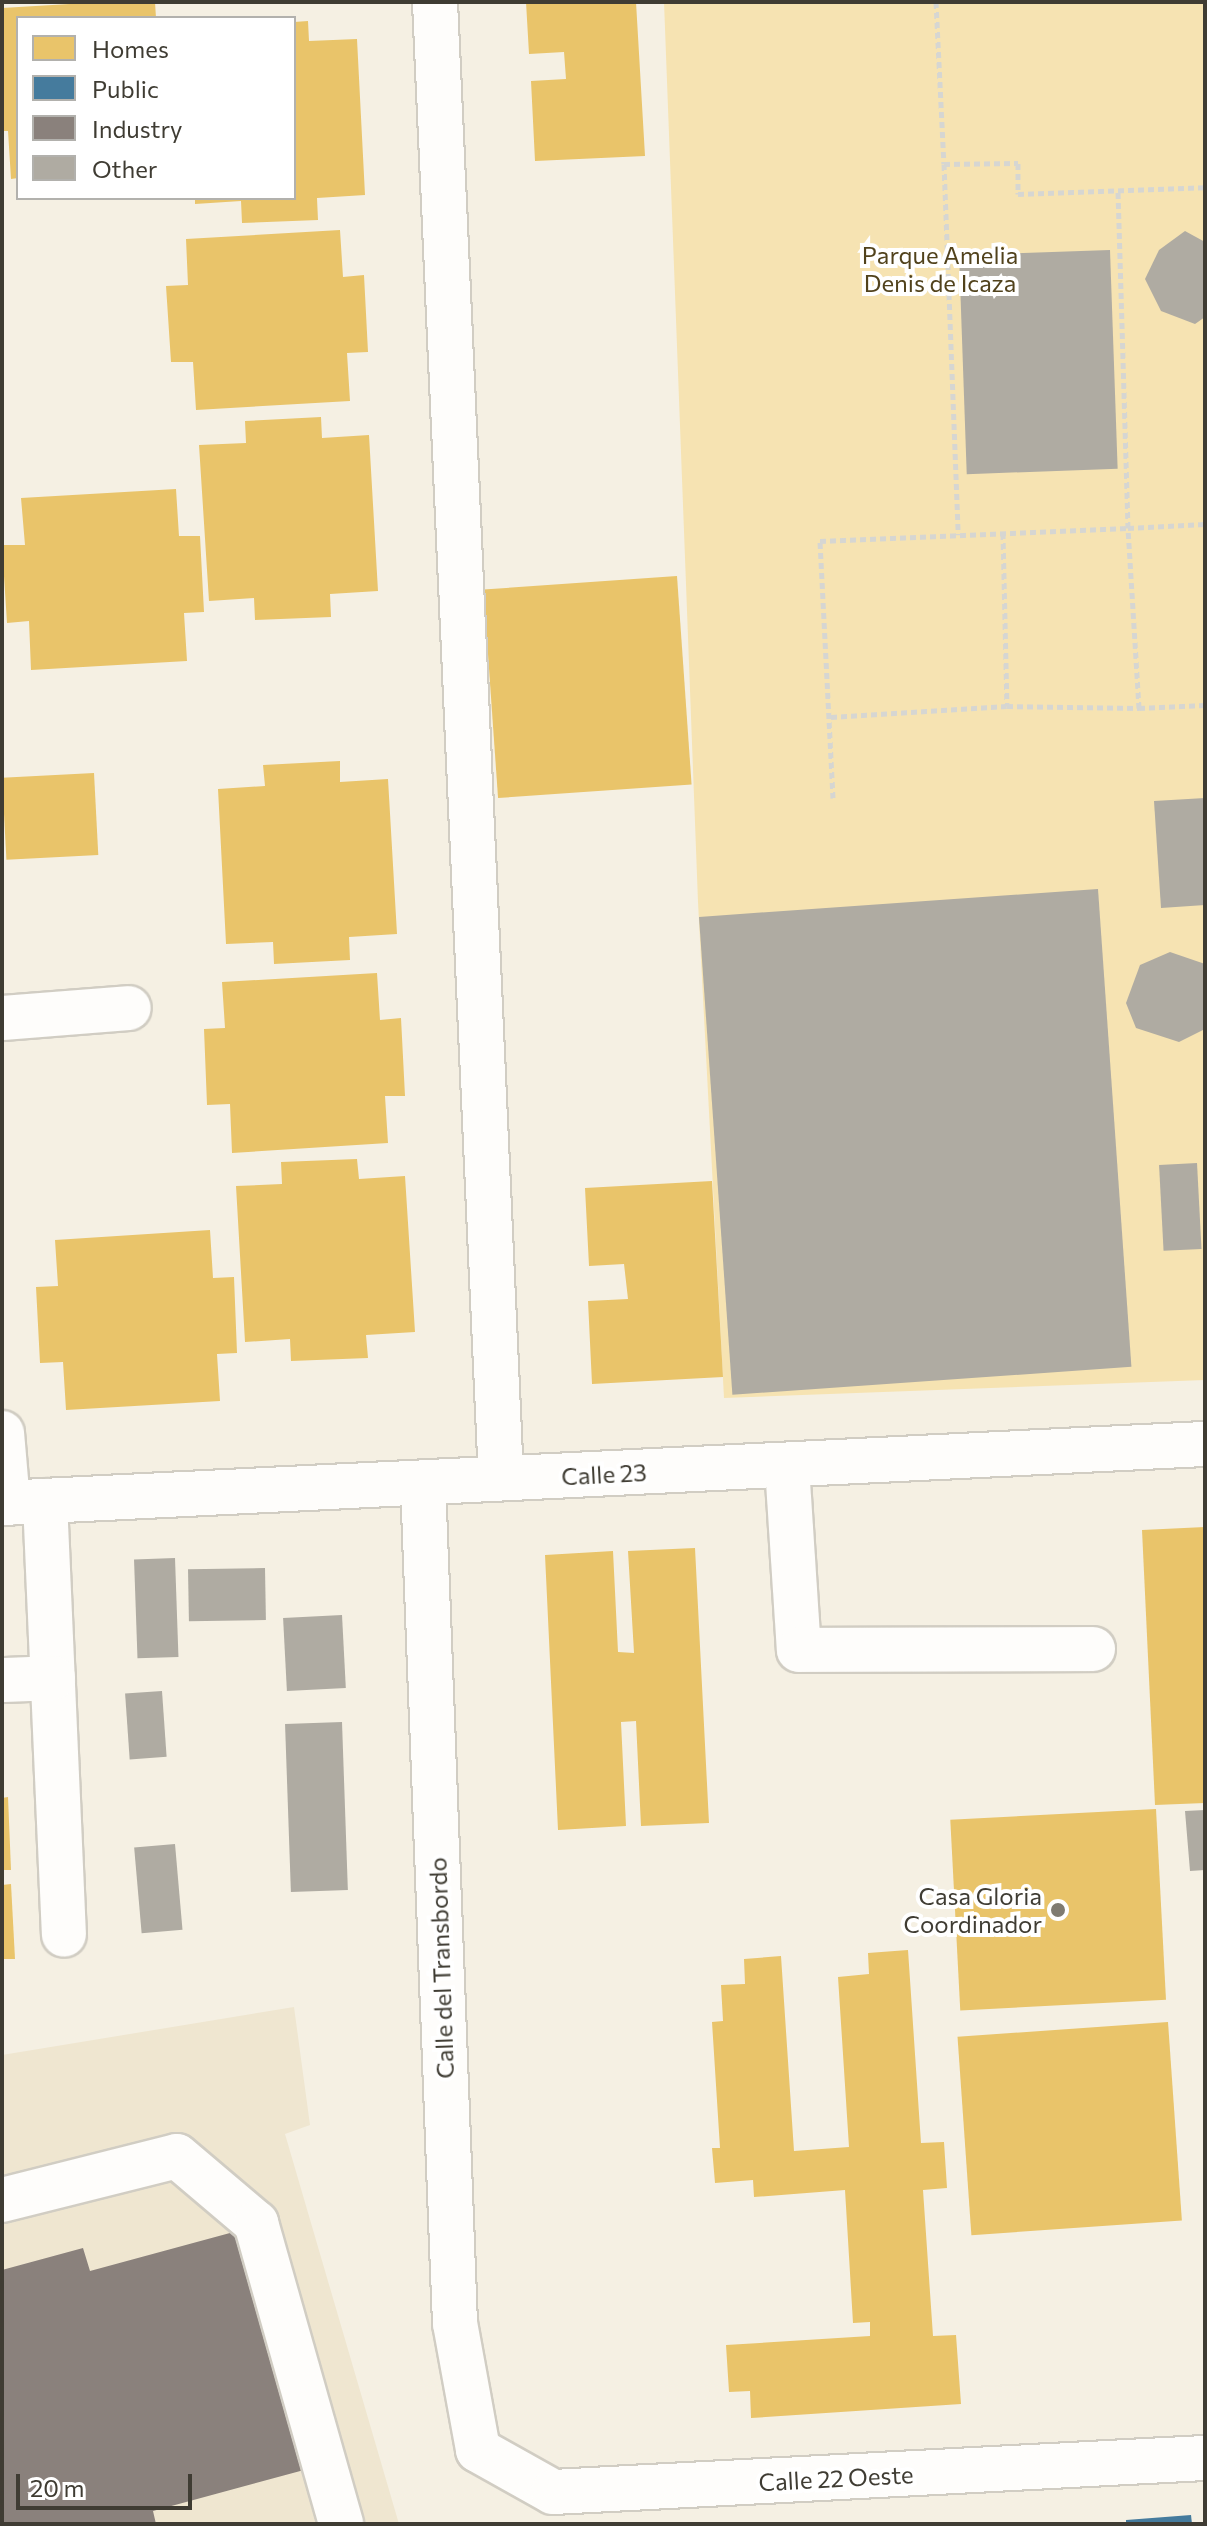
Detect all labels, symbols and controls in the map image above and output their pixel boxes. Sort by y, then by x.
legend [16,16,296,200]
text: Homes [92,34,169,63]
text: Public [92,74,159,103]
text: Industry [92,114,182,143]
text: Other [92,154,157,183]
park label: Parque Amelia Denis de Icaza [862,241,1018,297]
street label: Calle 23 [561,1457,647,1491]
street label: Calle del Transbordo [423,1857,459,2079]
place label: Casa Gloria Coordinador [904,1882,1042,1938]
marker: Casa Gloria Coordinador [1049,1901,1067,1919]
scale bar [20,2458,196,2508]
street label: Calle 22 Oeste [758,2460,914,2496]
text: 20 m [30,2473,84,2502]

